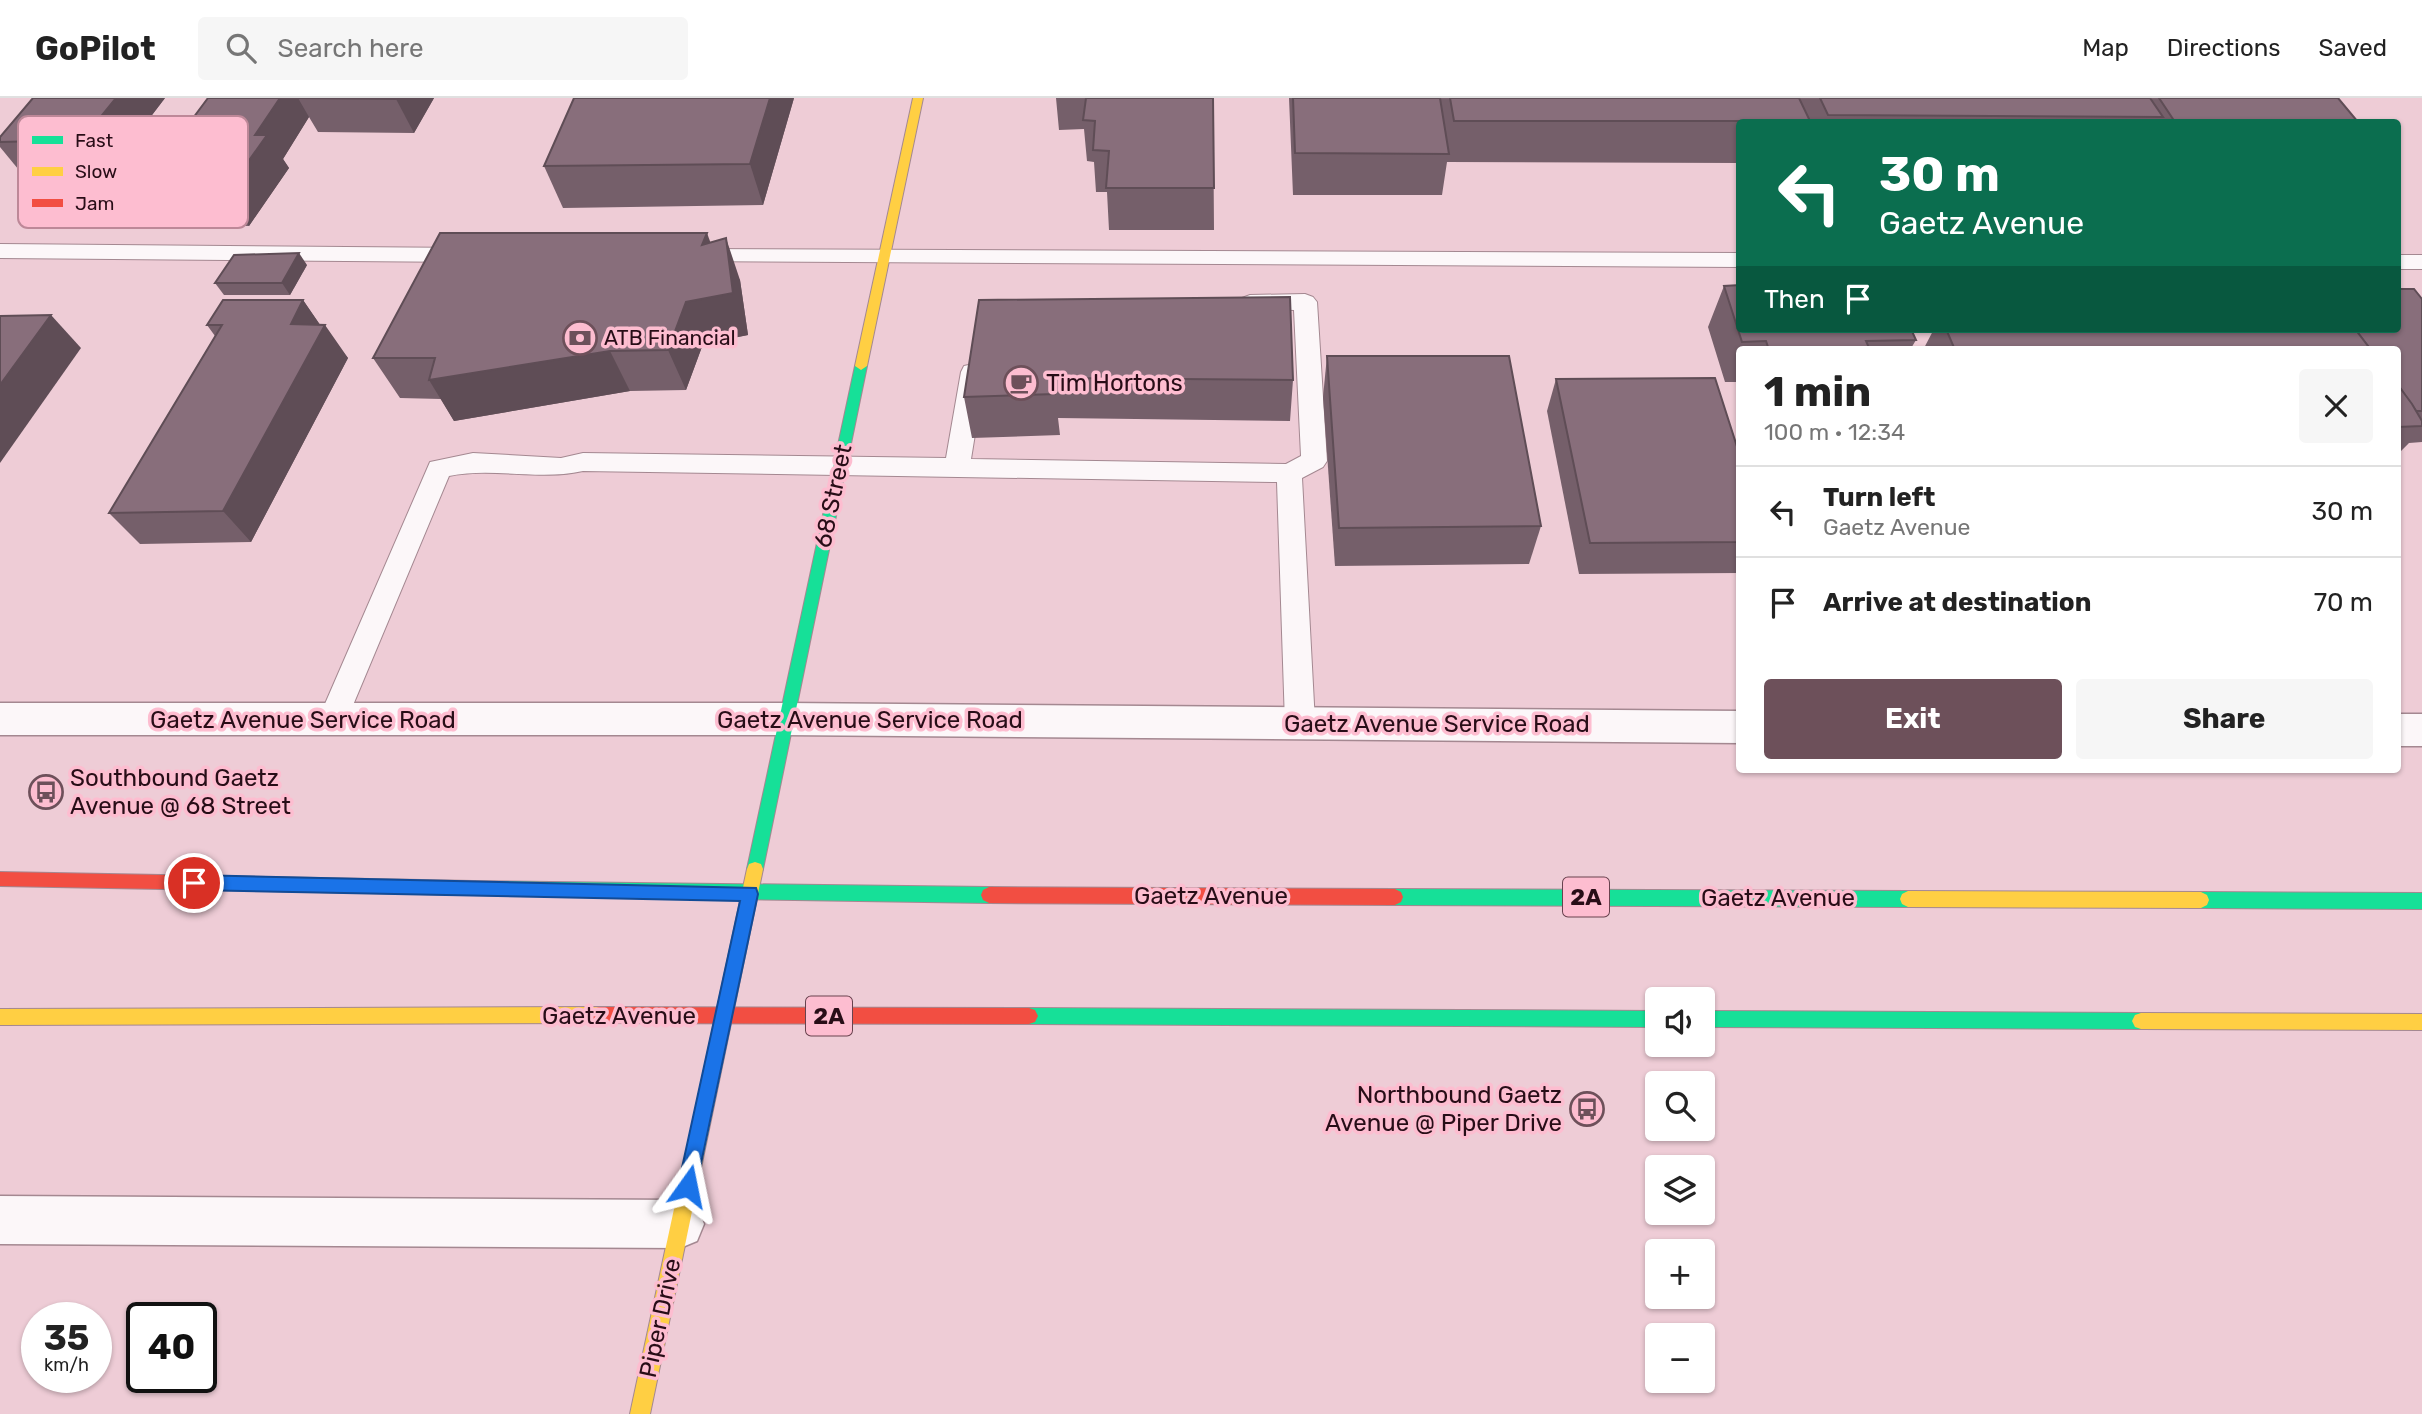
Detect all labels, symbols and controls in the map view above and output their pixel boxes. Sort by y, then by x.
search box [198,17,688,80]
text: GoPilot [35,29,156,68]
icon: search [222,29,260,67]
text: Search here [278,33,423,64]
text: Map [2082,34,2129,62]
text: Directions [2167,34,2280,62]
text: Saved [2318,34,2387,62]
legend [18,116,248,228]
text: Fast [75,129,114,152]
text: 30 m [1879,145,2000,203]
icon: left [1764,147,1855,238]
text: Slow [75,160,117,183]
text: Jam [75,192,114,215]
text: Gaetz Avenue [1879,204,2084,242]
icon: arrive [1839,280,1877,318]
text: Then [1764,284,1825,315]
bank icon: ATB Financial [561,319,599,357]
place label: ATB Financial [604,325,736,350]
cafe icon: Tim Hortons [1002,364,1040,402]
text: 1 min [1764,367,1871,417]
place label: Tim Hortons [1046,369,1183,397]
button: close [2299,369,2373,443]
text: 100 m · 12:34 [1764,418,1905,446]
street label: 68 Street [808,442,858,550]
text: Turn left [1823,482,1935,513]
icon: left [1764,493,1802,531]
text: 30 m [2311,496,2373,527]
text: Gaetz Avenue [1823,513,1970,541]
icon: arrive [1764,584,1802,622]
text: Arrive at destination [1823,587,2091,618]
text: 70 m [2314,587,2373,618]
button: Exit [1764,679,2062,759]
button: Share [2076,679,2373,759]
street label: Gaetz Avenue Service Road [150,706,456,734]
street label: Gaetz Avenue Service Road [717,706,1023,734]
street label: Gaetz Avenue Service Road [1284,710,1590,738]
place label: Southbound Gaetz Avenue @ 68 Street [70,764,291,820]
bus stop icon: Southbound Gaetz Avenue @ 68 Street [27,773,65,811]
pin [164,853,224,913]
icon: arrive [175,864,213,902]
road number: 2A [1563,877,1609,916]
street label: Gaetz Avenue [1134,882,1288,910]
street label: Gaetz Avenue [1701,884,1855,912]
map controls [1645,987,1715,1393]
button: sound [1645,987,1715,1057]
road number: 2A [806,996,852,1035]
street label: Gaetz Avenue [542,1002,696,1030]
button: search [1645,1071,1715,1141]
place label: Northbound Gaetz Avenue @ Piper Drive [1325,1081,1562,1137]
bus stop icon: Northbound Gaetz Avenue @ Piper Drive [1568,1090,1606,1128]
position arrow [651,1149,725,1223]
button: layers [1645,1155,1715,1225]
button: + [1645,1239,1715,1309]
street label: Piper Drive [634,1256,686,1380]
speed limit sign: 40 [126,1302,217,1393]
text: 35 [44,1317,89,1359]
button: − [1645,1323,1715,1393]
text: km/h [44,1354,89,1376]

